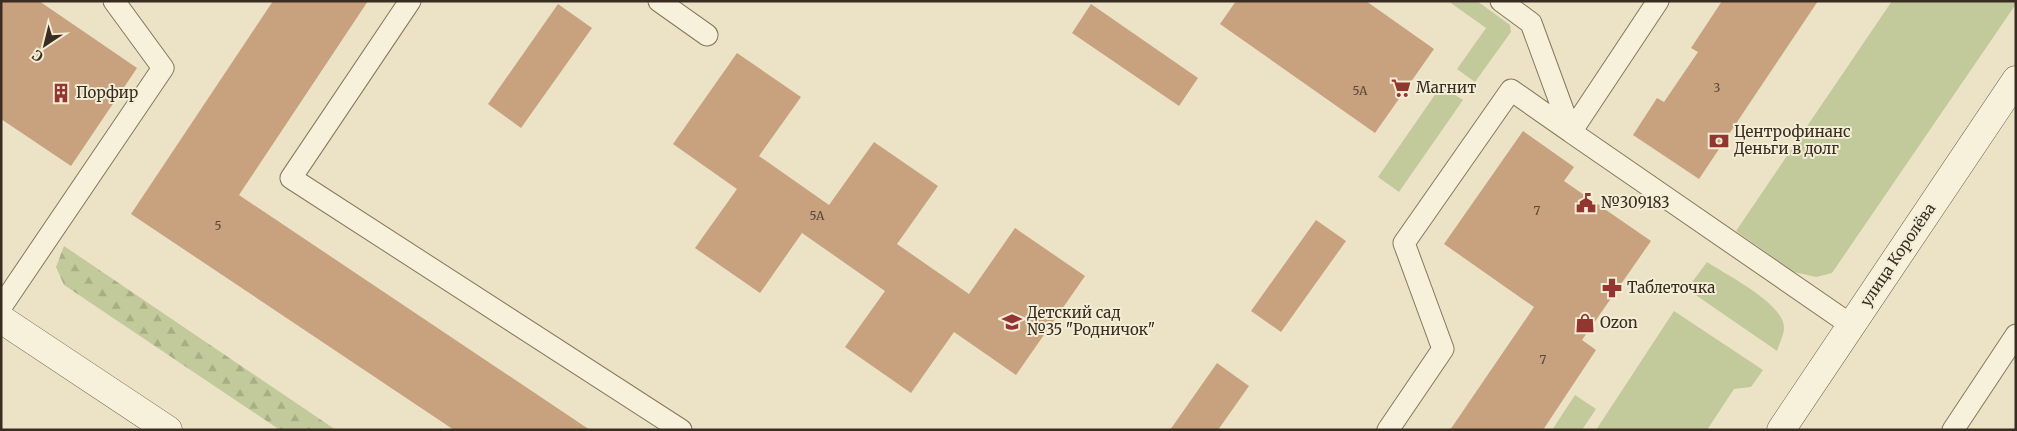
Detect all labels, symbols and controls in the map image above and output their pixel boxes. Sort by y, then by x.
north arrow [20,20,70,70]
text: С [29,46,47,66]
supermarket icon: Магнит [1390,77,1412,99]
place label: Магнит [1416,78,1476,97]
house number: 3 [1714,80,1721,95]
building icon: Порфир [50,82,72,104]
place label: Порфир [76,83,138,102]
house number: 5А [1352,83,1368,98]
place label: Центрофинанс Деньги в долг [1734,122,1851,158]
bank icon: Центрофинанс Деньги в долг [1708,130,1730,152]
public building icon: №309183 [1575,192,1597,214]
place label: №309183 [1601,193,1670,212]
street label: улица Королёва [1856,199,1939,310]
house number: 7 [1534,203,1541,218]
house number: 5А [809,208,825,223]
house number: 5 [214,218,222,233]
pharmacy icon: Таблеточка [1601,277,1623,299]
place label: Таблеточка [1627,278,1715,297]
place label: Детский сад №35 "Родничок" [1027,303,1155,339]
school or university icon: Детский сад №35 "Родничок" [1001,311,1023,333]
shop icon: Ozon [1574,312,1596,334]
place label: Ozon [1600,313,1638,332]
house number: 7 [1540,352,1547,367]

